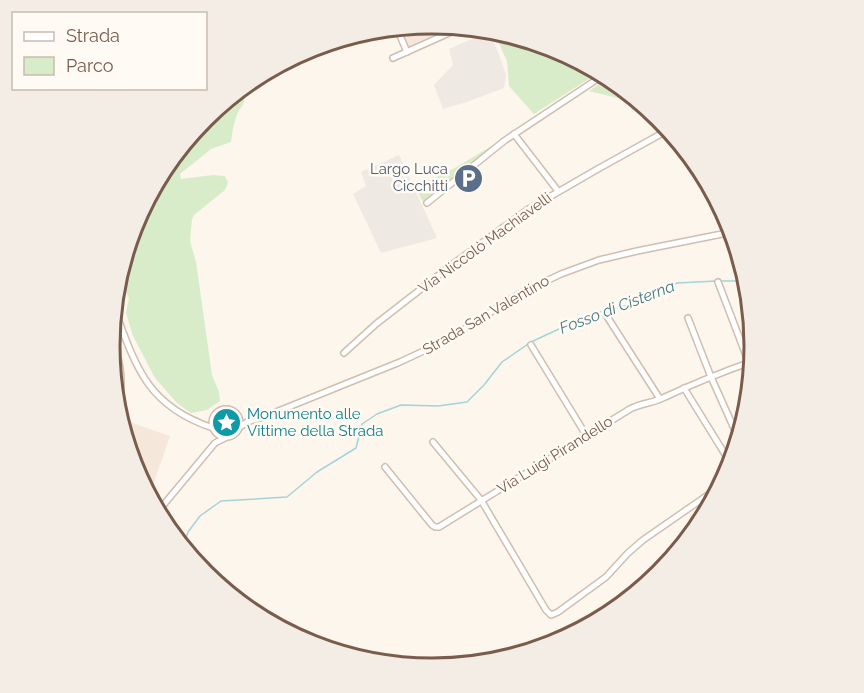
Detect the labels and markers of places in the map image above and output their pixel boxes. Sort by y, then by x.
place label: Largo Luca Cicchitti [370,160,448,195]
parking icon: Largo Luca Cicchitti [453,162,485,194]
place label: Monumento alle Vittime della Strada [247,405,383,440]
place icon: Monumento alle Vittime della Strada [210,407,242,439]

